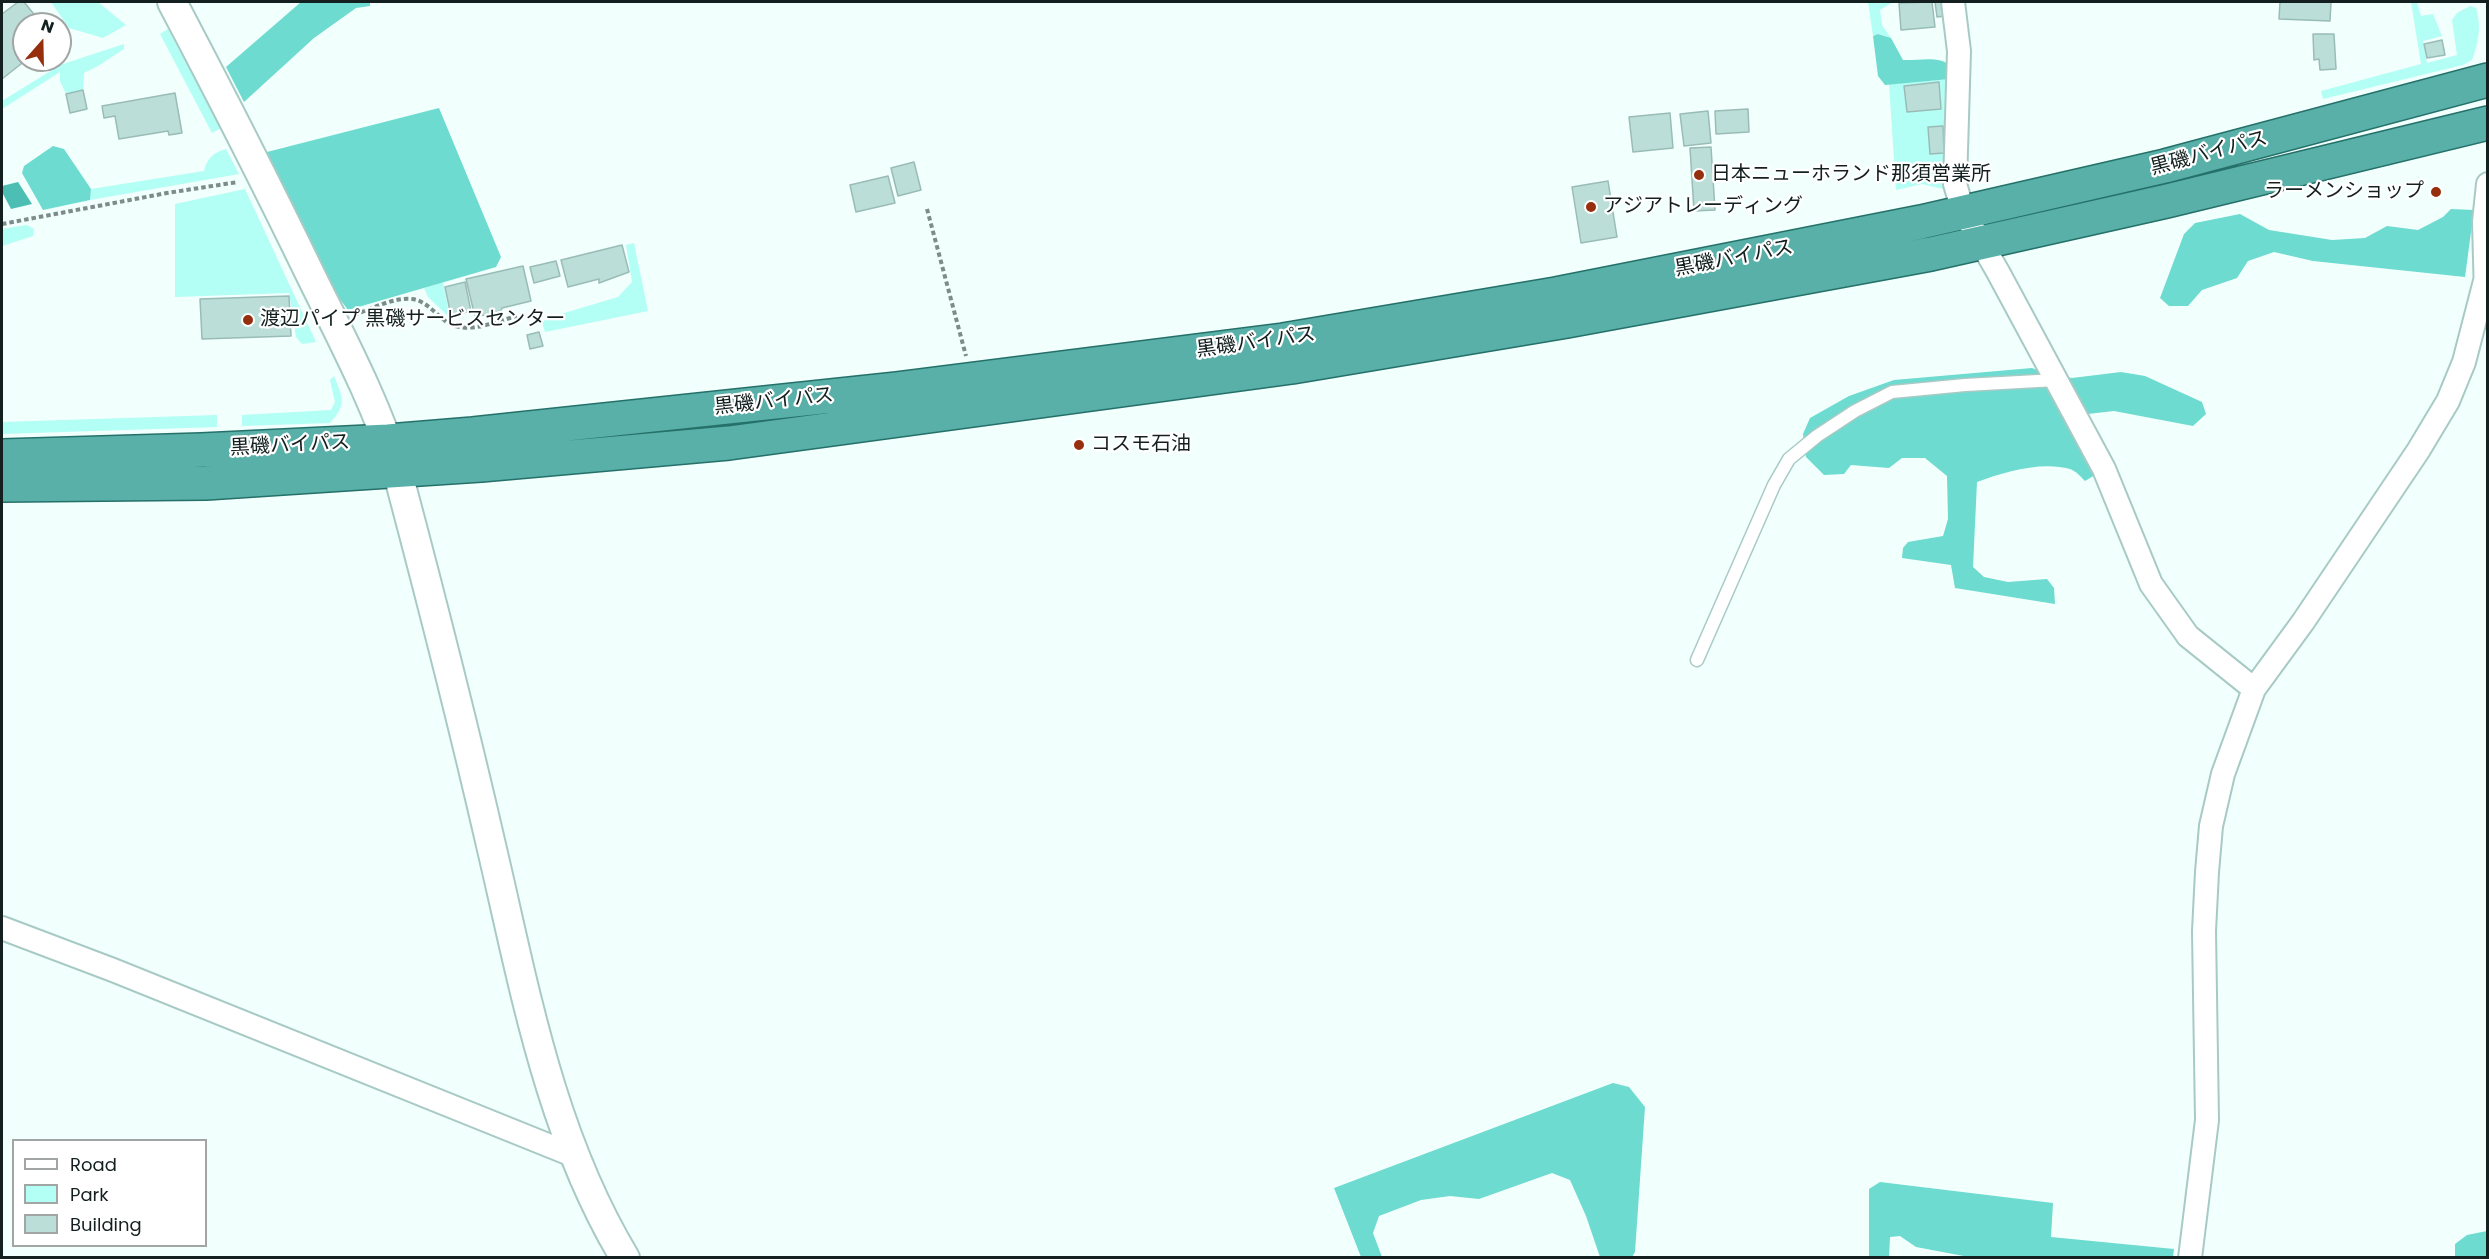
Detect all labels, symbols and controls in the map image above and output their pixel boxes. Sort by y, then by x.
north arrow [12,12,72,72]
text: N [38,14,57,39]
street label: 黒磯バイパス [2148,127,2270,181]
place label: 日本ニューホランド那須営業所 [1711,163,1991,187]
marker: 日本ニューホランド那須営業所 [1692,168,1706,182]
place label: ラーメンショップ [2264,180,2424,204]
marker: ラーメンショップ [2429,185,2443,199]
place label: アジアトレーディング [1603,195,1803,219]
marker: アジアトレーディング [1584,200,1598,214]
street label: 黒磯バイパス [1673,236,1795,282]
place label: 渡辺パイプ 黒磯サービスセンター [260,308,565,332]
marker: 渡辺パイプ 黒磯サービスセンター [241,313,255,327]
street label: 黒磯バイパス [1195,323,1317,363]
street label: 黒磯バイパス [713,384,835,420]
street label: 黒磯バイパス [229,431,351,461]
place label: コスモ石油 [1091,433,1191,457]
marker: コスモ石油 [1072,438,1086,452]
legend [12,1139,207,1247]
text: Road [70,1152,117,1177]
text: Park [70,1182,109,1207]
text: Building [70,1212,142,1237]

